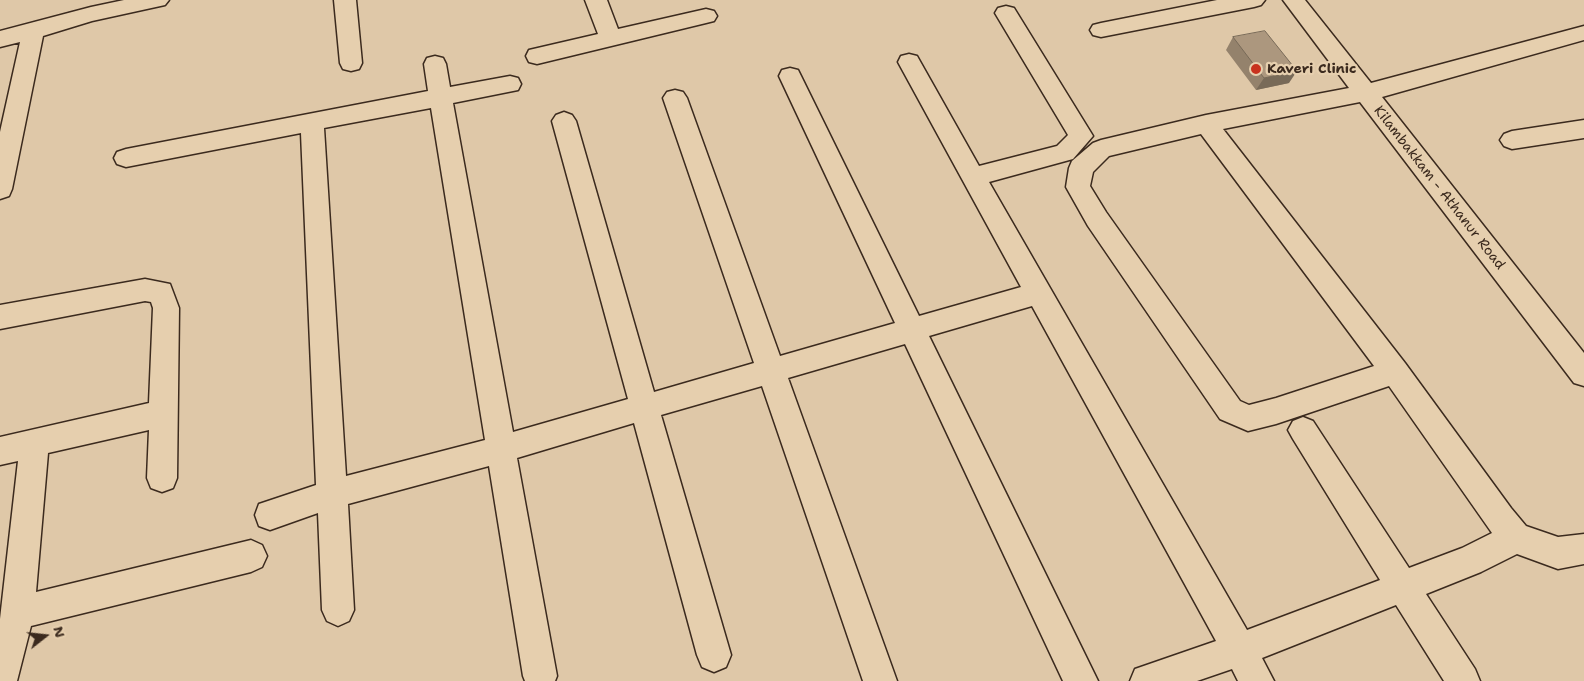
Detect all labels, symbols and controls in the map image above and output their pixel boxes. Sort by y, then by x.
place label: Kaveri Clinic [1267,61,1356,77]
marker: Kaveri Clinic [1249,62,1263,76]
street label: Kilambakkam - Athanur Road [1370,103,1508,273]
north arrow [20,611,70,661]
text: N [49,624,70,640]

